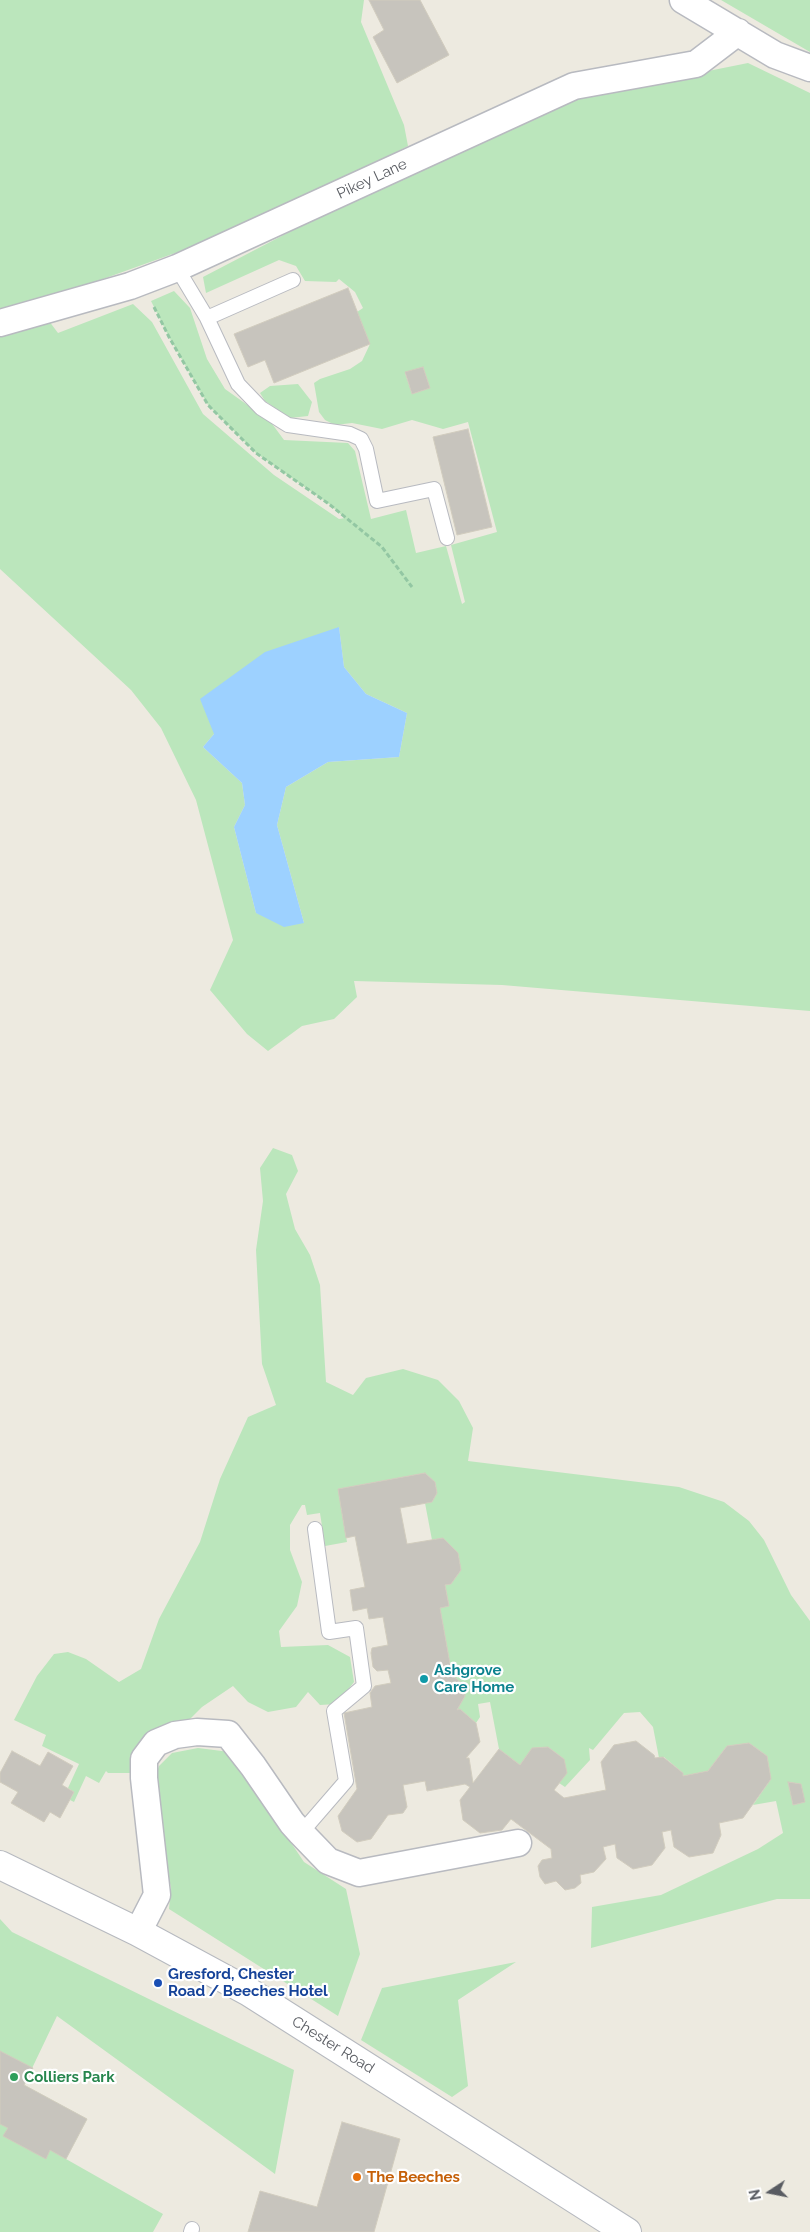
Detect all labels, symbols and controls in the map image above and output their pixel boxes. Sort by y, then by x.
street label: Pikey Lane [334,155,410,203]
place label: Ashgrove Care Home [434,1661,514,1696]
marker: Ashgrove Care Home [418,1673,430,1685]
place label: Gresford, Chester Road / Beeches Hotel [168,1965,328,2000]
marker: Gresford, Chester Road / Beeches Hotel [152,1977,164,1989]
street label: Chester Road [288,2013,378,2077]
place label: Colliers Park [24,2068,115,2086]
marker: Colliers Park [8,2071,20,2083]
north arrow [745,2167,795,2217]
place label: The Beeches [367,2168,460,2186]
marker: The Beeches [351,2171,363,2183]
text: N [746,2188,764,2202]

